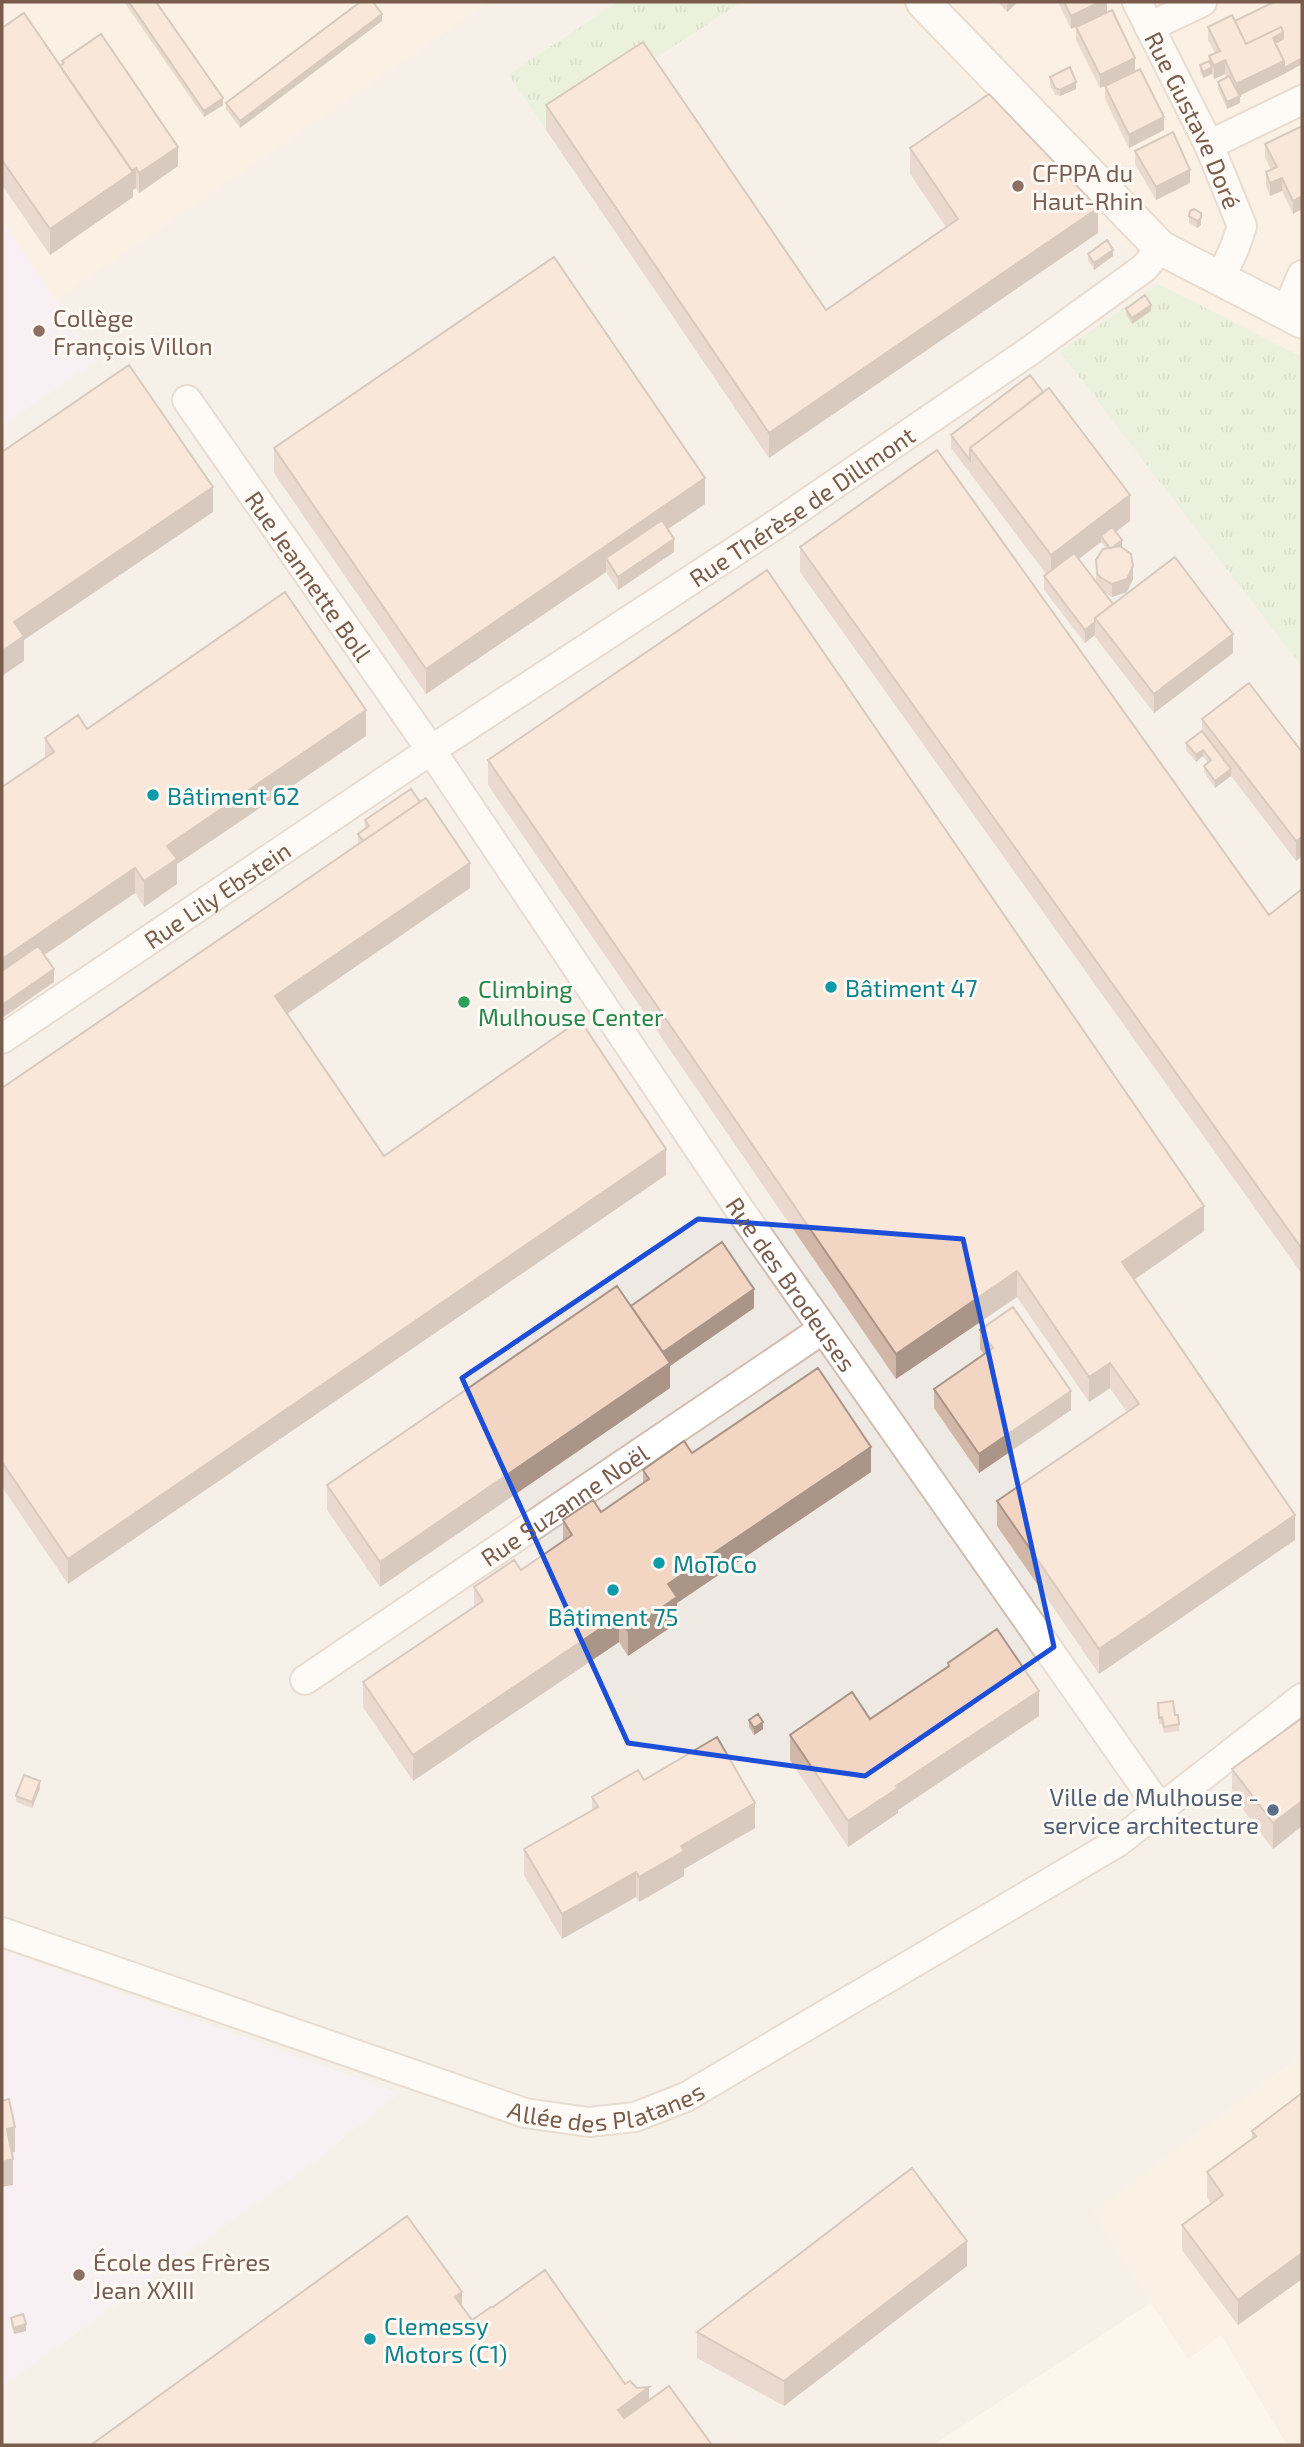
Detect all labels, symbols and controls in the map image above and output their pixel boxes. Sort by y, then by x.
street label: Rue Gustave Doré [1140,26,1248,213]
place label: CFPPA du Haut-Rhin [1032,158,1143,215]
marker: CFPPA du Haut-Rhin [1010,178,1026,194]
place label: Collège François Villon [53,303,213,361]
marker: Collège François Villon [31,323,47,339]
street label: Rue Thérèse de Dillmont [683,420,920,592]
street label: Rue Jeannette Boll [240,485,379,666]
place label: Bâtiment 62 [167,781,300,810]
marker: Bâtiment 62 [145,787,161,803]
street label: Rue Lily Ebstein [138,835,296,954]
place label: Bâtiment 47 [845,973,978,1002]
place label: Climbing Mulhouse Center [478,974,664,1031]
marker: Bâtiment 47 [823,979,839,995]
marker: Climbing Mulhouse Center [456,994,472,1010]
street label: Rue des Brodeuses [721,1191,863,1377]
street label: Rue Suzanne Noël [475,1437,653,1571]
place label: MoToCo [673,1549,757,1578]
marker: MoToCo [651,1555,667,1571]
marker: Bâtiment 75 [605,1582,621,1598]
place label: Bâtiment 75 [548,1602,678,1631]
place label: Ville de Mulhouse - service architecture [1043,1782,1259,1839]
marker: Ville de Mulhouse - service architecture [1265,1802,1281,1818]
street label: Allée des Platanes [505,2075,709,2137]
place label: École des Frères Jean XXIII [93,2247,270,2304]
marker: École des Frères Jean XXIII [71,2267,87,2283]
place label: Clemessy Motors (C1) [384,2311,507,2368]
marker: Clemessy Motors (C1) [362,2331,378,2347]

